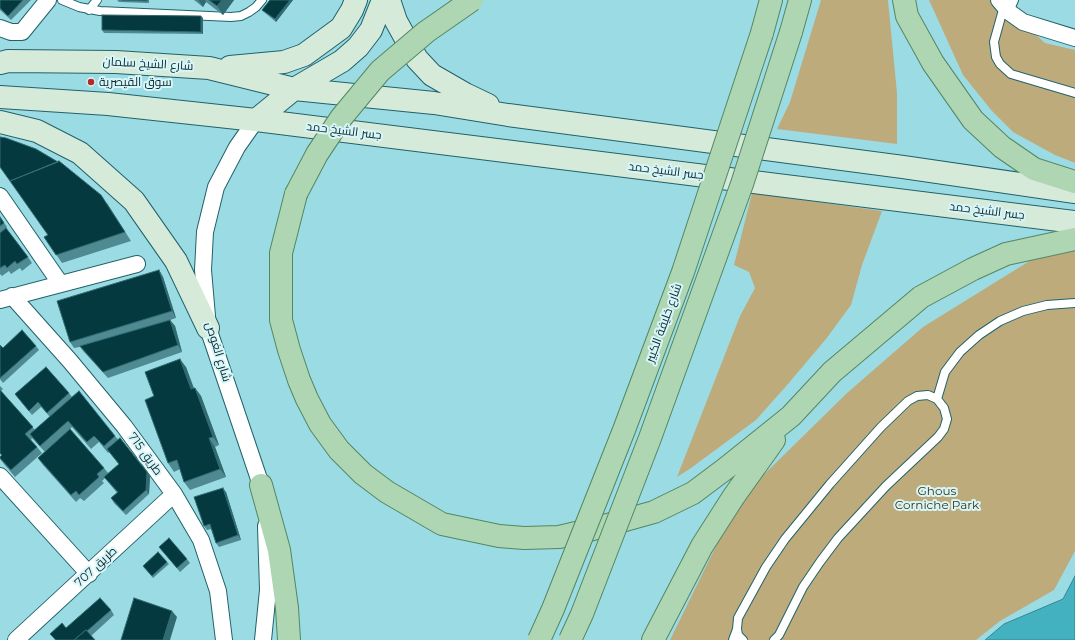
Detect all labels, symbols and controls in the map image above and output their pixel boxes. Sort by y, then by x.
street label: شارع الشيخ سلمان [102,54,194,74]
place label: سوق القيصرية [99,75,172,89]
marker: سوق القيصرية [86,77,96,87]
street label: جسر الشيخ حمد [306,119,382,143]
street label: جسر الشيخ حمد [628,159,704,183]
street label: جسر الشيخ حمد [949,199,1025,223]
street label: شارع خليفة الكبير [643,281,685,365]
street label: شارع الغوص [202,320,234,384]
street label: طريق 715 [125,430,165,478]
park label: Ghous Corniche Park [895,484,979,512]
street label: طريق 707 [72,544,120,590]

